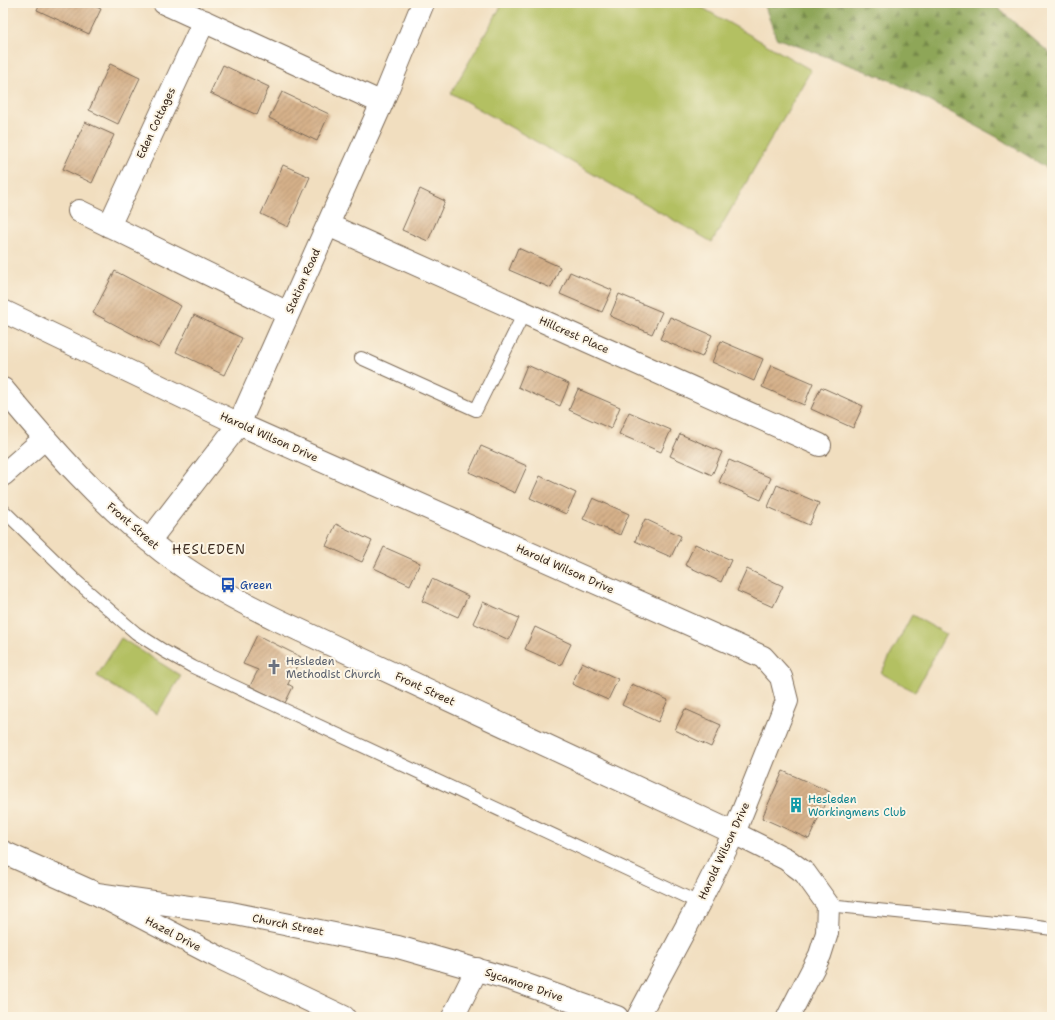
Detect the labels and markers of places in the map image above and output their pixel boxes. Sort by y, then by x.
bus stop icon: Green [219,576,237,594]
place label: Green [240,578,272,593]
place label: Hesleden Methodist Church [286,654,381,682]
church icon: Hesleden Methodist Church [265,658,283,676]
place label: Hesleden Workingmens Club [808,792,906,820]
building icon: Hesleden Workingmens Club [787,796,805,814]

